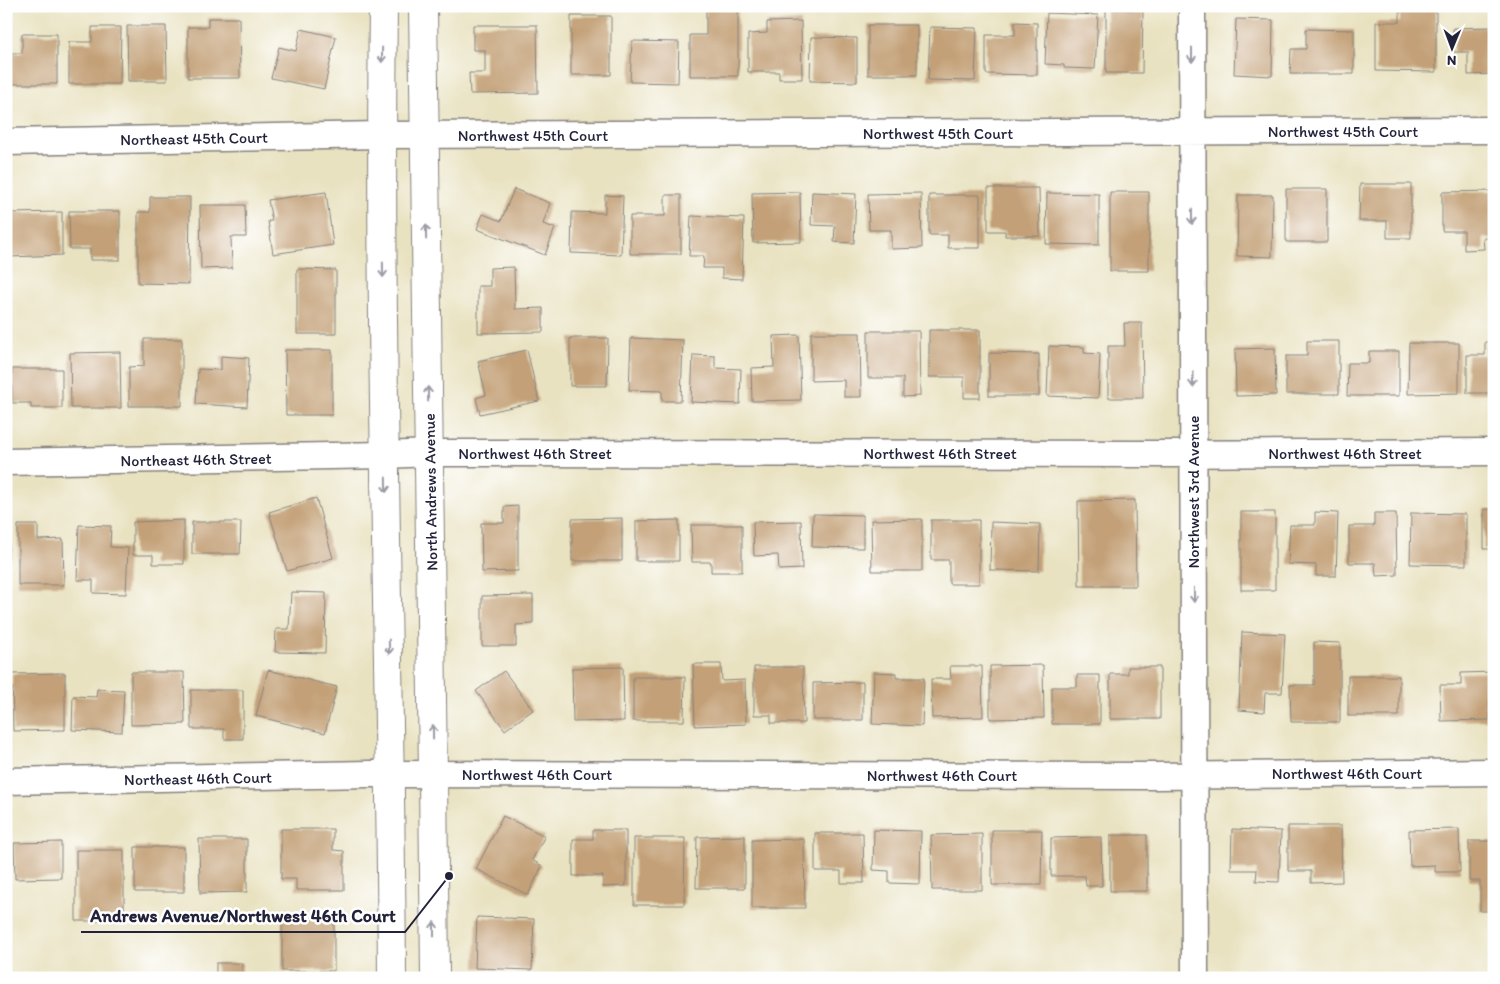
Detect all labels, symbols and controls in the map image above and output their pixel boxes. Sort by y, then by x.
north arrow [1428,22,1478,72]
one-way arrow [377,46,387,63]
one-way arrow [1187,46,1197,63]
text: N [1447,52,1457,69]
street label: Northwest 45th Court [1268,122,1418,141]
street label: Northwest 45th Court [863,124,1013,143]
street label: Northwest 45th Court [458,126,608,145]
street label: Northeast 45th Court [120,128,268,149]
one-way arrow [1187,209,1197,225]
one-way arrow [421,224,430,240]
one-way arrow [378,262,388,278]
one-way arrow [1188,372,1198,388]
one-way arrow [423,386,433,402]
street label: North Andrews Avenue [420,413,441,571]
street label: Northwest 3rd Avenue [1184,415,1203,569]
street label: Northwest 46th Street [458,444,612,463]
street label: Northwest 46th Street [863,444,1017,463]
street label: Northwest 46th Street [1268,444,1422,463]
street label: Northeast 46th Street [120,449,272,470]
one-way arrow [381,476,391,493]
one-way arrow [1189,587,1198,603]
one-way arrow [384,639,393,655]
one-way arrow [428,724,438,740]
street label: Northwest 46th Court [1272,764,1422,783]
street label: Northwest 46th Court [462,765,612,784]
street label: Northwest 46th Court [867,766,1017,785]
street label: Northeast 46th Court [124,768,272,789]
callout: Andrews Avenue/Northwest 46th Court [81,899,405,932]
text: Andrews Avenue/Northwest 46th Court [89,905,396,927]
one-way arrow [429,921,439,938]

